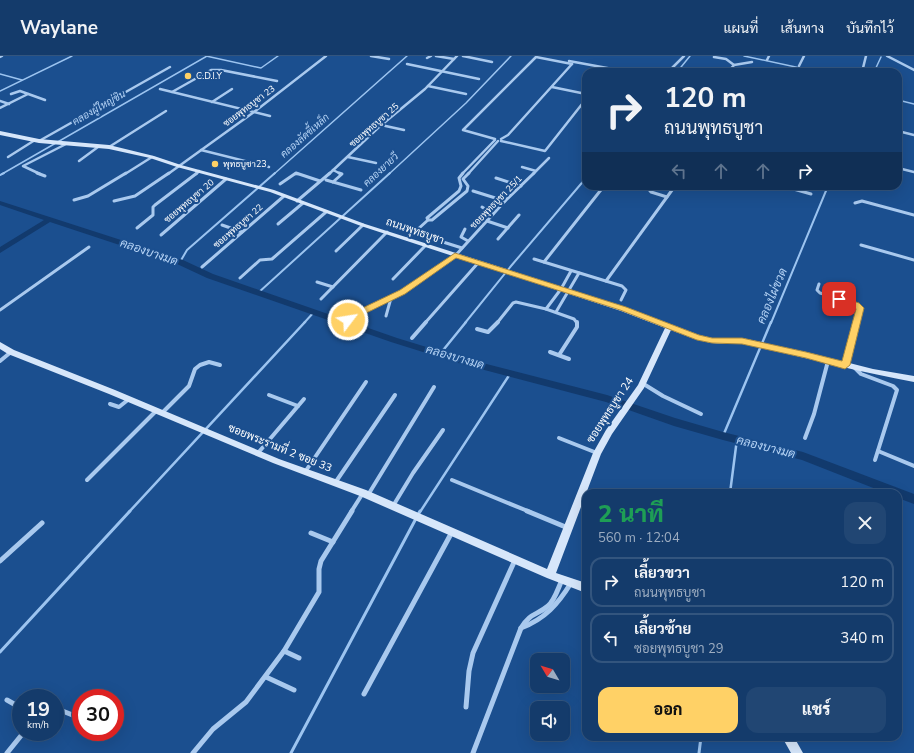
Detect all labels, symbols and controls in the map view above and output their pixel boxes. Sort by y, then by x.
text: Waylane [20,15,98,41]
text: แผนที่ [723,19,758,38]
text: เส้นทาง [780,19,824,38]
text: บันทึกไว้ [846,19,894,38]
place label: C.D.I.Y [196,70,222,82]
marker: C.D.I.Y [183,71,193,81]
text: 120 m [664,79,747,117]
street label: ซอยพุทธบูชา 23 [221,83,277,129]
icon: right [598,84,650,136]
water label: คลองผู้ใหญ่ชิน [70,87,129,129]
street label: ซอยพุทธบูชา 25 [347,100,401,150]
water label: คลองลัดขี้เหล็ก [276,109,333,161]
text: ถนนพุทธบูชา [664,116,763,140]
water label: คลองยายวี [360,149,402,190]
place label: พุทธบูชา23 [223,158,267,170]
marker: พุทธบูชา23 [210,159,220,169]
icon: left [668,160,690,182]
icon: ahead [710,160,732,182]
icon: ahead [752,160,774,182]
icon: right [794,160,816,182]
street label: ซอยพุทธบูชา 25/1 [467,173,525,231]
street label: ซอยพุทธบูชา 20 [161,176,217,226]
street label: ซอยพุทธบูชา 22 [211,201,265,251]
street label: ถนนพุทธบูชา [384,214,446,249]
water label: คลองบางมด [118,235,180,269]
water label: คลองไผ่ขวด [753,266,791,326]
pin [822,282,856,316]
icon: arrive [828,288,850,310]
position arrow [327,299,369,341]
water label: คลองบางมด [424,341,486,373]
street label: ซอยพุทธบูชา 24 [583,374,638,446]
street label: ซอยพระรามที่ 2 ซอย 33 [226,417,336,476]
water label: คลองบางมด [735,432,797,462]
text: 2 นาที [598,498,664,530]
button: close [844,502,886,544]
text: 560 m · 12:04 [598,529,680,547]
text: เลี้ยวขวา [634,563,690,583]
icon: right [600,571,622,593]
text: 120 m [840,572,884,592]
text: ถนนพุทธบูชา [634,584,706,602]
text: เลี้ยวซ้าย [634,619,691,639]
icon: left [600,627,622,649]
text: 340 m [840,628,884,648]
text: ซอยพุทธบูชา 29 [634,640,724,658]
north arrow [530,653,570,693]
map controls [530,653,570,741]
button: ออก [598,687,738,733]
button: แชร์ [746,687,886,733]
speed limit sign: 30 [72,689,124,741]
text: 19 [26,696,50,723]
button: sound [530,701,570,741]
text: km/h [27,718,49,732]

